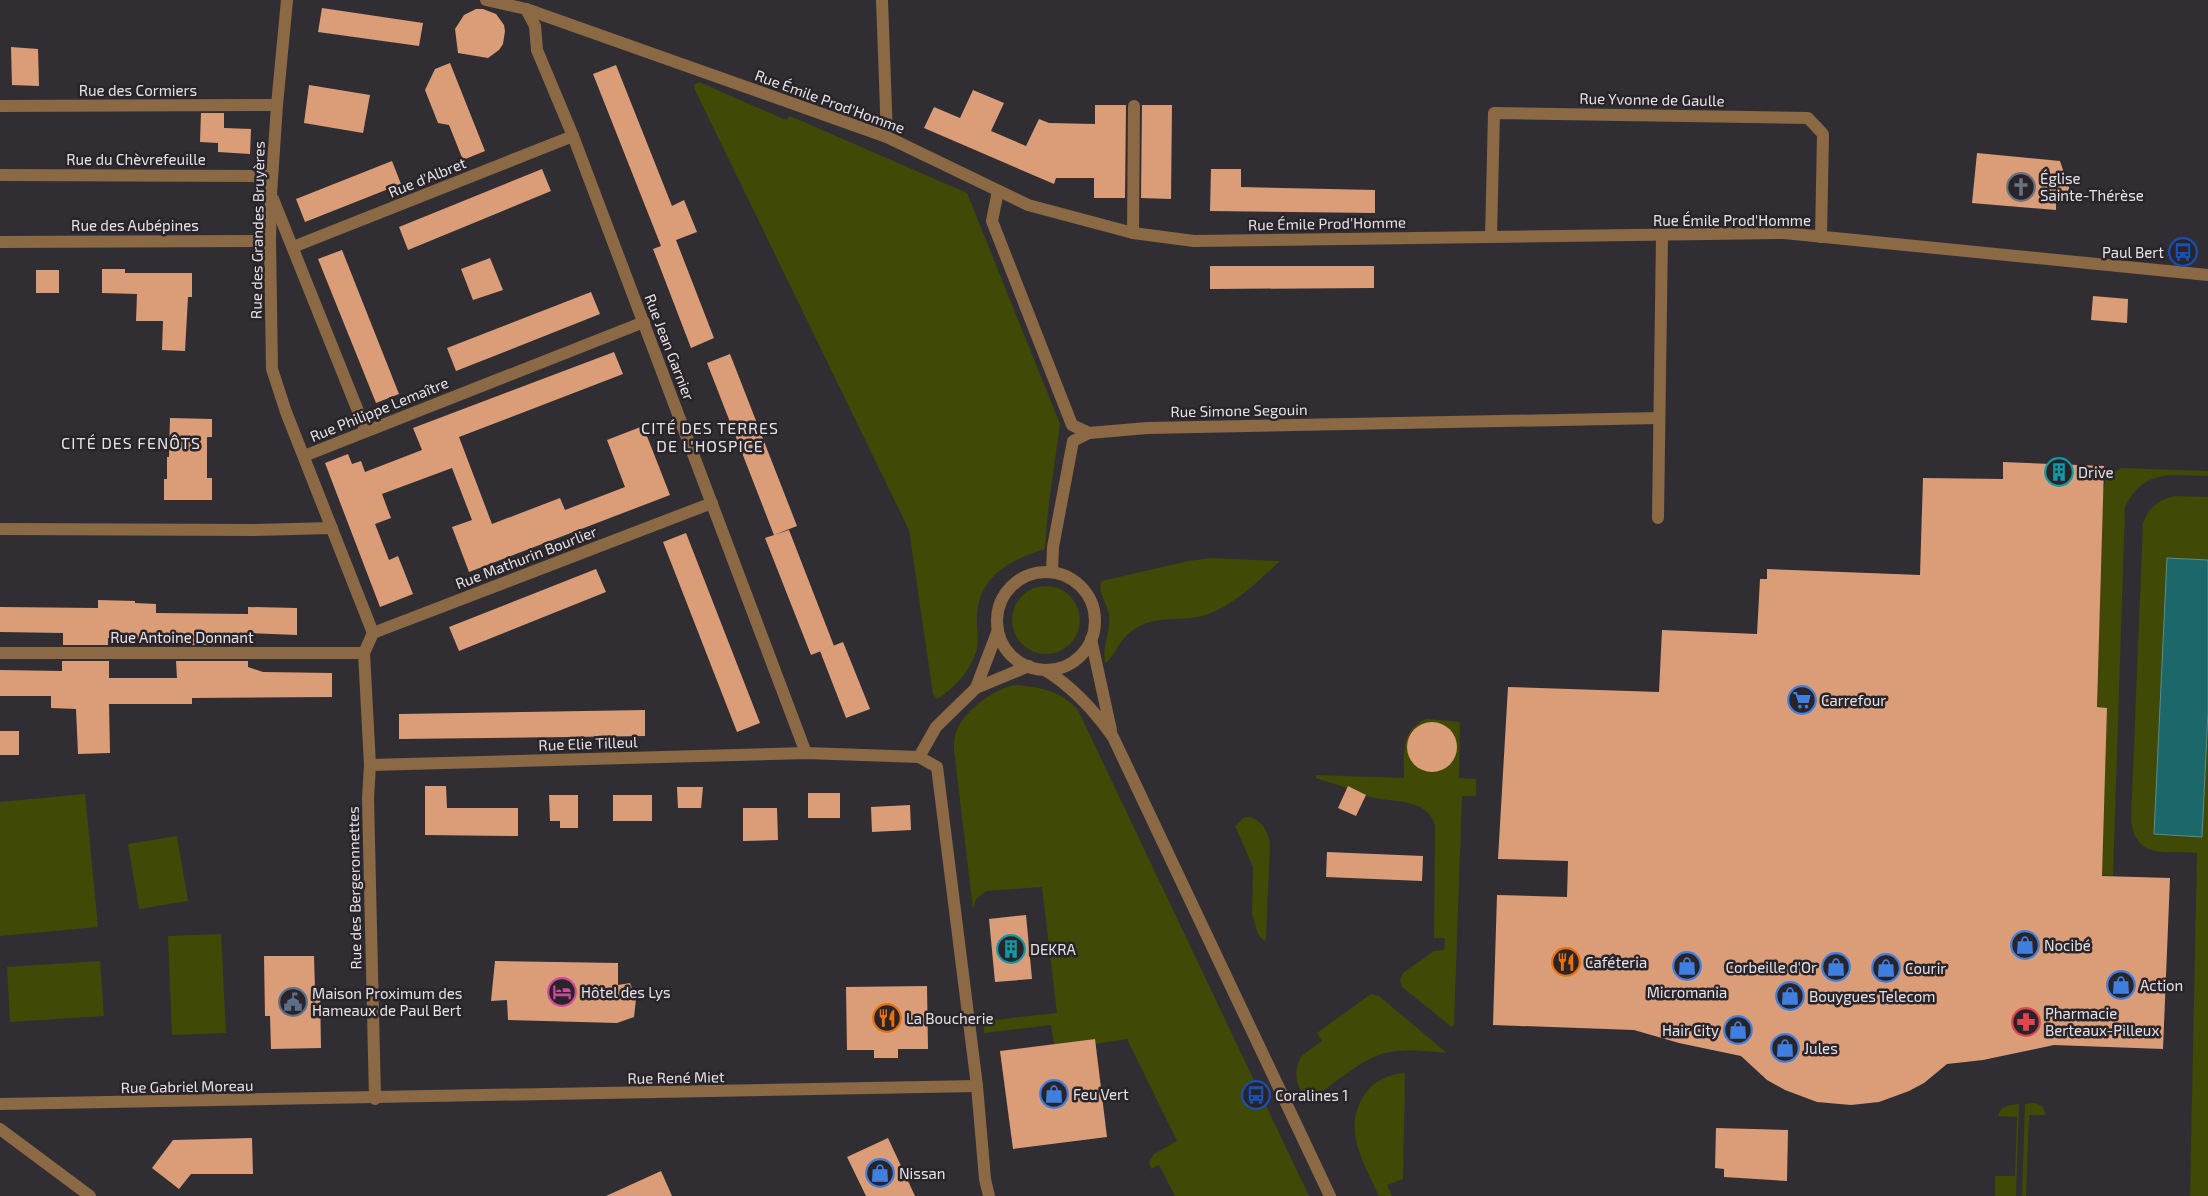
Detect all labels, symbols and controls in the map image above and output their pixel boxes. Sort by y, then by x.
street label: Rue Émile Prod'Homme [753,65,907,137]
street label: Rue des Cormiers [79,81,197,99]
street label: Rue Yvonne de Gaulle [1579,89,1725,109]
street label: Rue des Grandes Bruyères [246,141,268,319]
street label: Rue du Chèvrefeuille [66,150,206,168]
street label: Rue d'Albret [385,153,469,201]
place label: Église Sainte-Thérèse [2040,169,2144,204]
church icon: Église Sainte-Thérèse [2006,172,2036,202]
street label: Rue Émile Prod'Homme [1653,211,1811,229]
street label: Rue Émile Prod'Homme [1248,213,1406,233]
street label: Rue des Aubépines [71,216,199,234]
bus stop icon: Paul Bert [2168,237,2198,267]
place label: Paul Bert [2102,243,2164,261]
street label: Rue Jean Garnier [641,291,699,403]
street label: Rue Philippe Lemaître [307,373,451,445]
street label: Rue Simone Segouin [1170,400,1308,420]
district label: CITÉ DES TERRES DE L'HOSPICE [641,418,779,455]
district label: CITÉ DES FENÔTS [61,433,201,452]
building icon: Drive [2044,457,2074,487]
place label: Drive [2078,463,2114,481]
street label: Rue Mathurin Bourlier [453,522,599,592]
street label: Rue Antoine Donnant [110,628,254,646]
supermarket icon: Carrefour [1787,685,1817,715]
place label: Carrefour [1821,691,1886,709]
street label: Rue Elie Tilleul [538,732,638,754]
street label: Rue des Bergeronnettes [344,806,364,970]
shop icon: Nocibé [2010,930,2040,960]
building icon: DEKRA [996,934,1026,964]
place label: Nocibé [2044,936,2091,954]
place label: DEKRA [1030,940,1076,958]
restaurant icon: Caféteria [1551,947,1581,977]
shop icon: Micromania [1672,951,1702,981]
shop icon: Corbeille d'Or [1821,952,1851,982]
place label: Caféteria [1585,953,1647,971]
shop icon: Courir [1871,953,1901,983]
place label: Corbeille d'Or [1726,958,1817,976]
place label: Courir [1905,959,1946,977]
shop icon: Action [2106,970,2136,1000]
place label: Action [2140,976,2183,994]
hotel icon: Hôtel des Lys [547,977,577,1007]
shop icon: Bouygues Telecom [1775,981,1805,1011]
place label: Hôtel des Lys [581,983,671,1001]
place label: Micromania [1647,983,1727,1001]
place label: Maison Proximum des Hameaux de Paul Bert [312,984,462,1019]
public building icon: Maison Proximum des Hameaux de Paul Bert [278,987,308,1017]
place label: Bouygues Telecom [1809,987,1935,1005]
restaurant icon: La Boucherie [872,1003,902,1033]
place label: Pharmacie Berteaux-Pilleux [2045,1004,2159,1039]
pharmacy icon: Pharmacie Berteaux-Pilleux [2011,1007,2041,1037]
place label: La Boucherie [906,1009,994,1027]
shop icon: Hair City [1723,1015,1753,1045]
place label: Hair City [1662,1021,1719,1039]
shop icon: Jules [1770,1033,1800,1063]
place label: Jules [1804,1039,1838,1057]
street label: Rue René Miet [627,1067,725,1087]
street label: Rue Gabriel Moreau [120,1076,254,1096]
shop icon: Feu Vert [1039,1079,1069,1109]
bus stop icon: Coralines 1 [1241,1080,1271,1110]
place label: Feu Vert [1073,1085,1129,1103]
place label: Coralines 1 [1275,1086,1348,1104]
shop icon: Nissan [865,1158,895,1188]
place label: Nissan [899,1164,946,1182]

